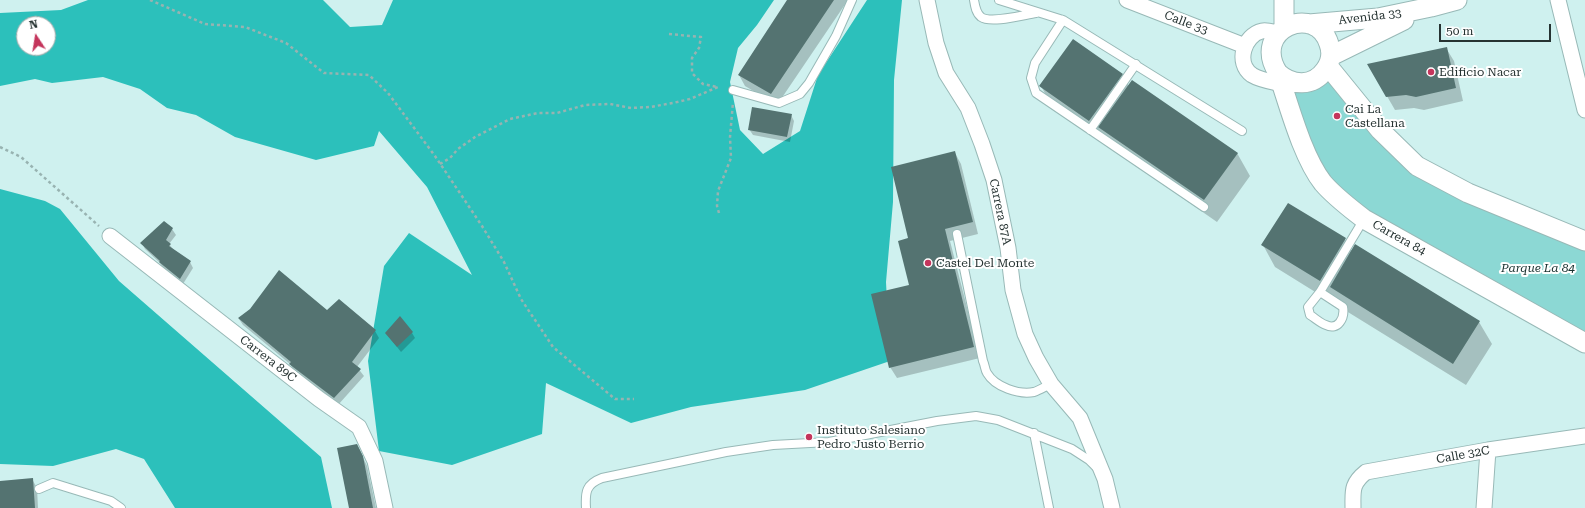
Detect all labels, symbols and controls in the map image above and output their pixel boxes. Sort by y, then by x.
street label: Avenida 33 [1338,6,1402,28]
street label: Calle 33 [1162,8,1210,38]
north arrow [16,16,56,56]
scale bar [1441,16,1553,42]
text: N [28,18,39,32]
text: 50 m [1446,24,1473,38]
place label: Edificio Nacar [1439,65,1521,79]
marker: Edificio Nacar [1426,67,1436,77]
place label: Cai La Castellana [1345,102,1405,130]
marker: Cai La Castellana [1332,111,1342,121]
street label: Carrera 87A [986,177,1014,247]
street label: Carrera 84 [1370,217,1428,259]
place label: Castel Del Monte [936,256,1034,270]
marker: Castel Del Monte [923,258,933,268]
park label: Parque La 84 [1501,261,1575,275]
street label: Carrera 89C [237,332,299,386]
place label: Instituto Salesiano Pedro Justo Berrio [817,423,925,451]
marker: Instituto Salesiano Pedro Justo Berrio [804,432,814,442]
street label: Calle 32C [1435,443,1491,467]

